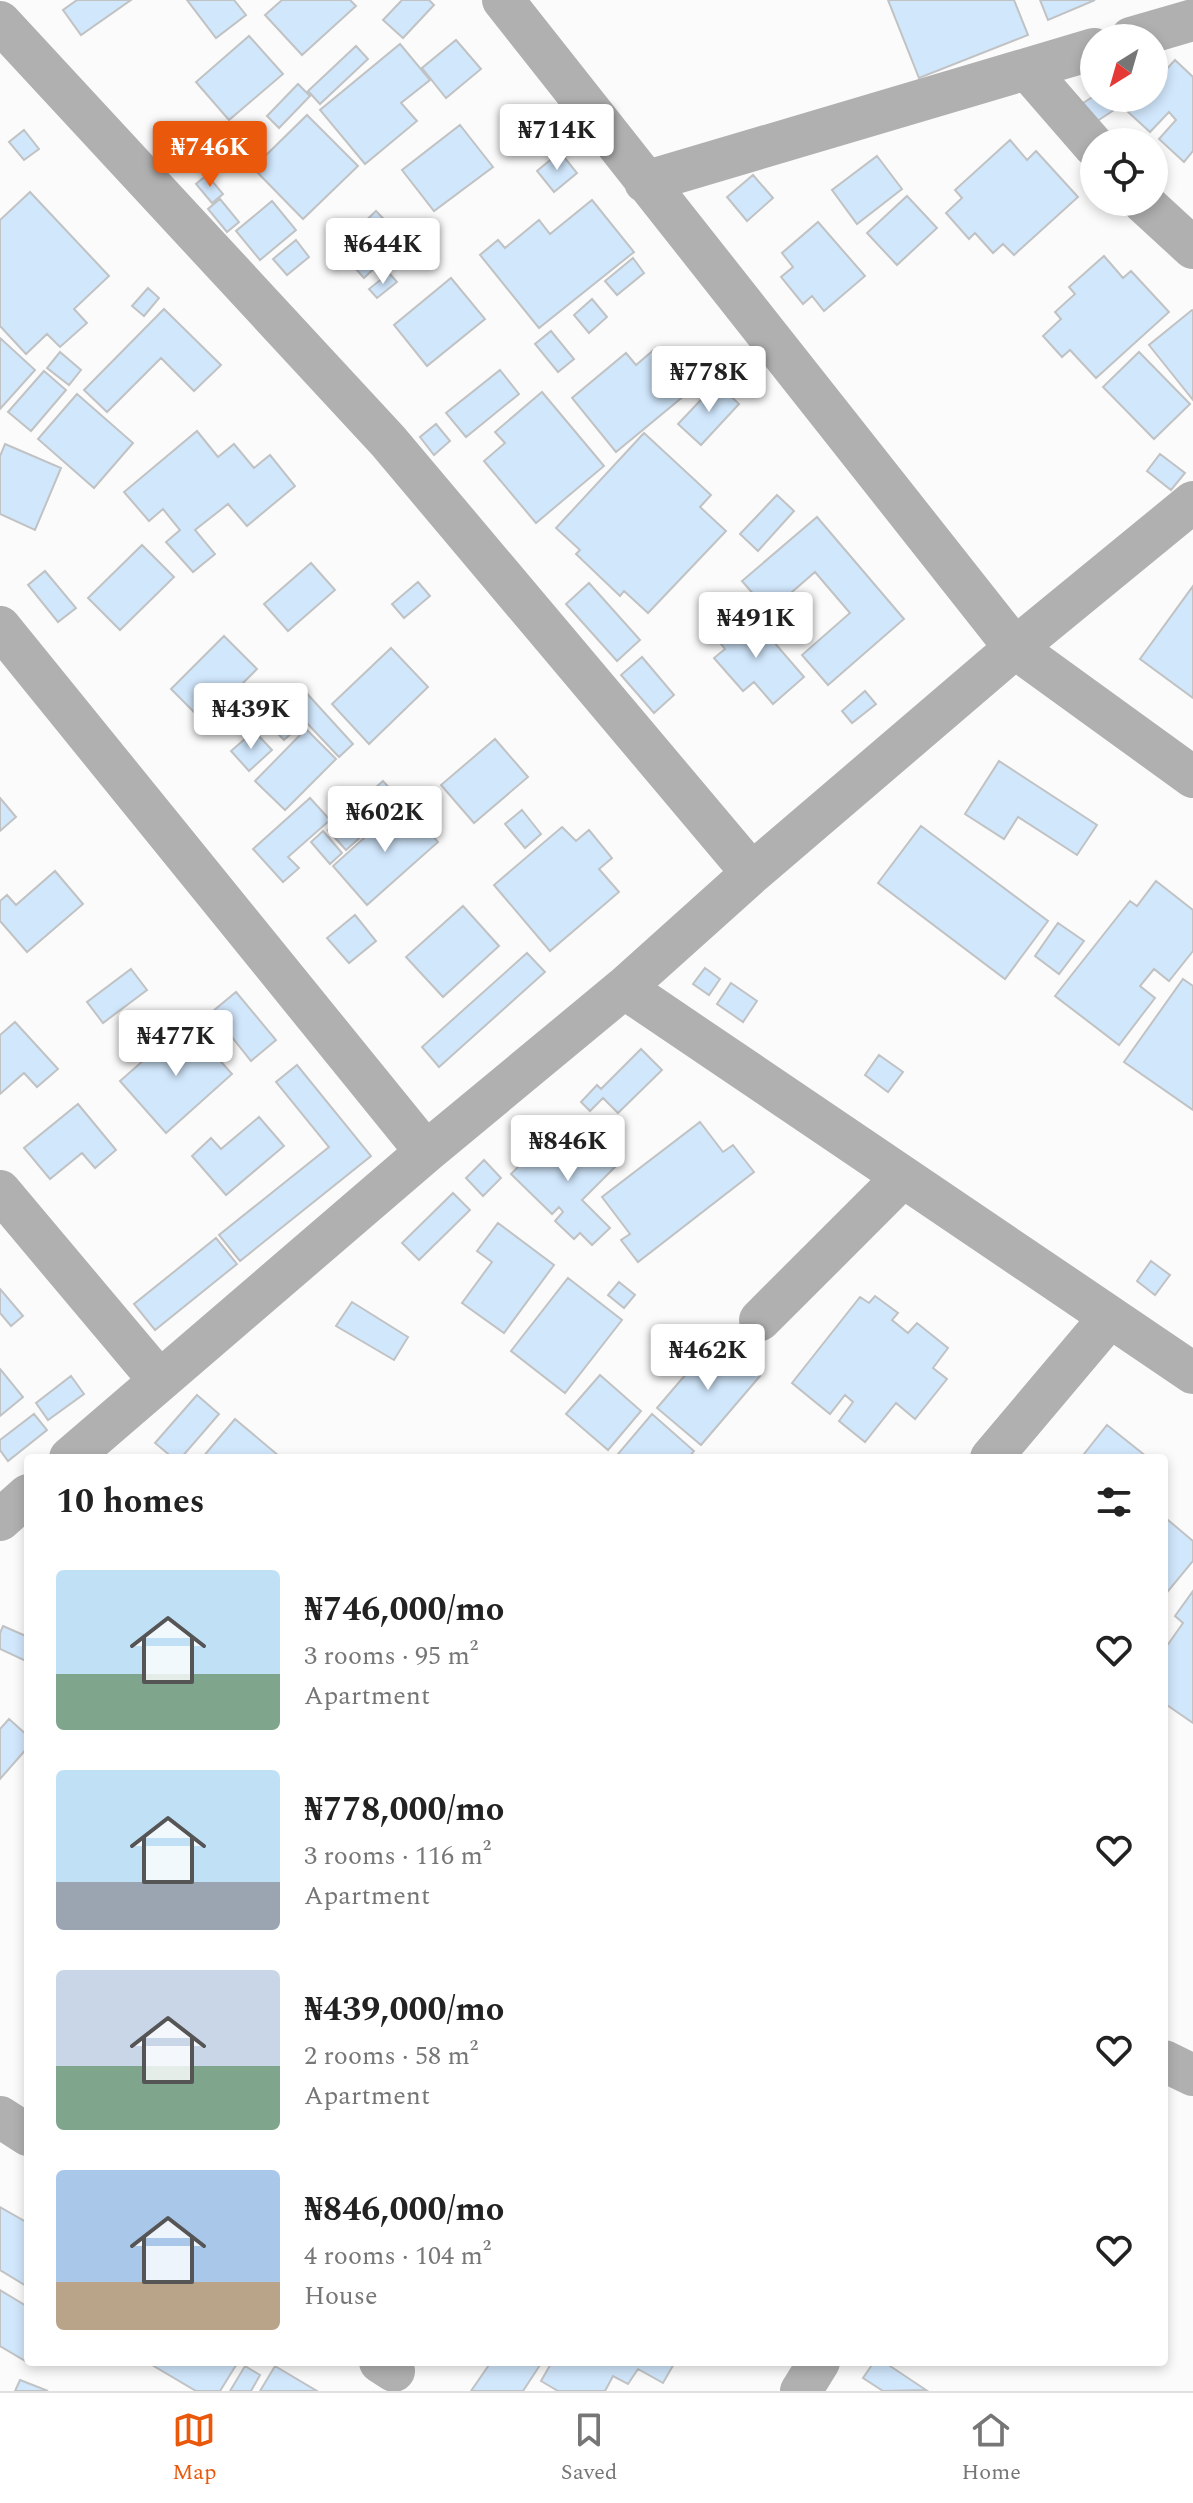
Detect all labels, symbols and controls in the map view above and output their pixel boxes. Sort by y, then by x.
north arrow [1080,24,1168,112]
map controls [1080,24,1168,216]
pin: ₦714K [501,104,613,172]
text: ₦714K [518,110,596,150]
pin: ₦746K [154,121,266,189]
text: ₦746K [171,127,249,167]
button: locate [1080,128,1168,216]
pin: ₦644K [327,218,439,286]
text: ₦644K [344,224,422,264]
pin: ₦778K [653,346,765,414]
text: ₦778K [670,352,748,392]
pin: ₦491K [700,592,812,660]
text: ₦491K [717,598,795,638]
pin: ₦439K [195,683,307,751]
text: ₦439K [212,689,290,729]
pin: ₦602K [329,786,441,854]
text: ₦602K [346,792,424,832]
pin: ₦477K [120,1010,232,1078]
text: ₦477K [137,1016,215,1056]
pin: ₦846K [512,1115,624,1183]
text: ₦846K [529,1121,607,1161]
pin: ₦462K [652,1324,764,1392]
text: ₦462K [669,1330,747,1370]
text: 10 homes [56,1476,205,1528]
icon: filters [1092,1480,1136,1524]
text: ₦746,000/mo [304,1584,504,1636]
icon: home [120,1602,216,1698]
icon: heart [1092,1628,1136,1672]
text: 3 rooms · 95 m² [304,1636,478,1676]
text: Apartment [304,1676,430,1716]
text: ₦778,000/mo [304,1784,504,1836]
icon: home [120,1802,216,1898]
icon: heart [1092,1828,1136,1872]
text: 3 rooms · 116 m² [304,1836,491,1876]
text: Apartment [304,1876,430,1916]
text: ₦439,000/mo [304,1984,504,2036]
icon: home [120,2002,216,2098]
icon: heart [1092,2028,1136,2072]
text: 2 rooms · 58 m² [304,2036,478,2076]
text: Apartment [304,2076,430,2116]
text: ₦846,000/mo [304,2184,504,2236]
icon: home [120,2202,216,2298]
icon: heart [1092,2228,1136,2272]
text: 4 rooms · 104 m² [304,2236,491,2276]
text: House [304,2276,378,2316]
tab: Map [172,2408,217,2489]
tab: Saved [561,2408,617,2489]
tab: Home [962,2408,1021,2489]

